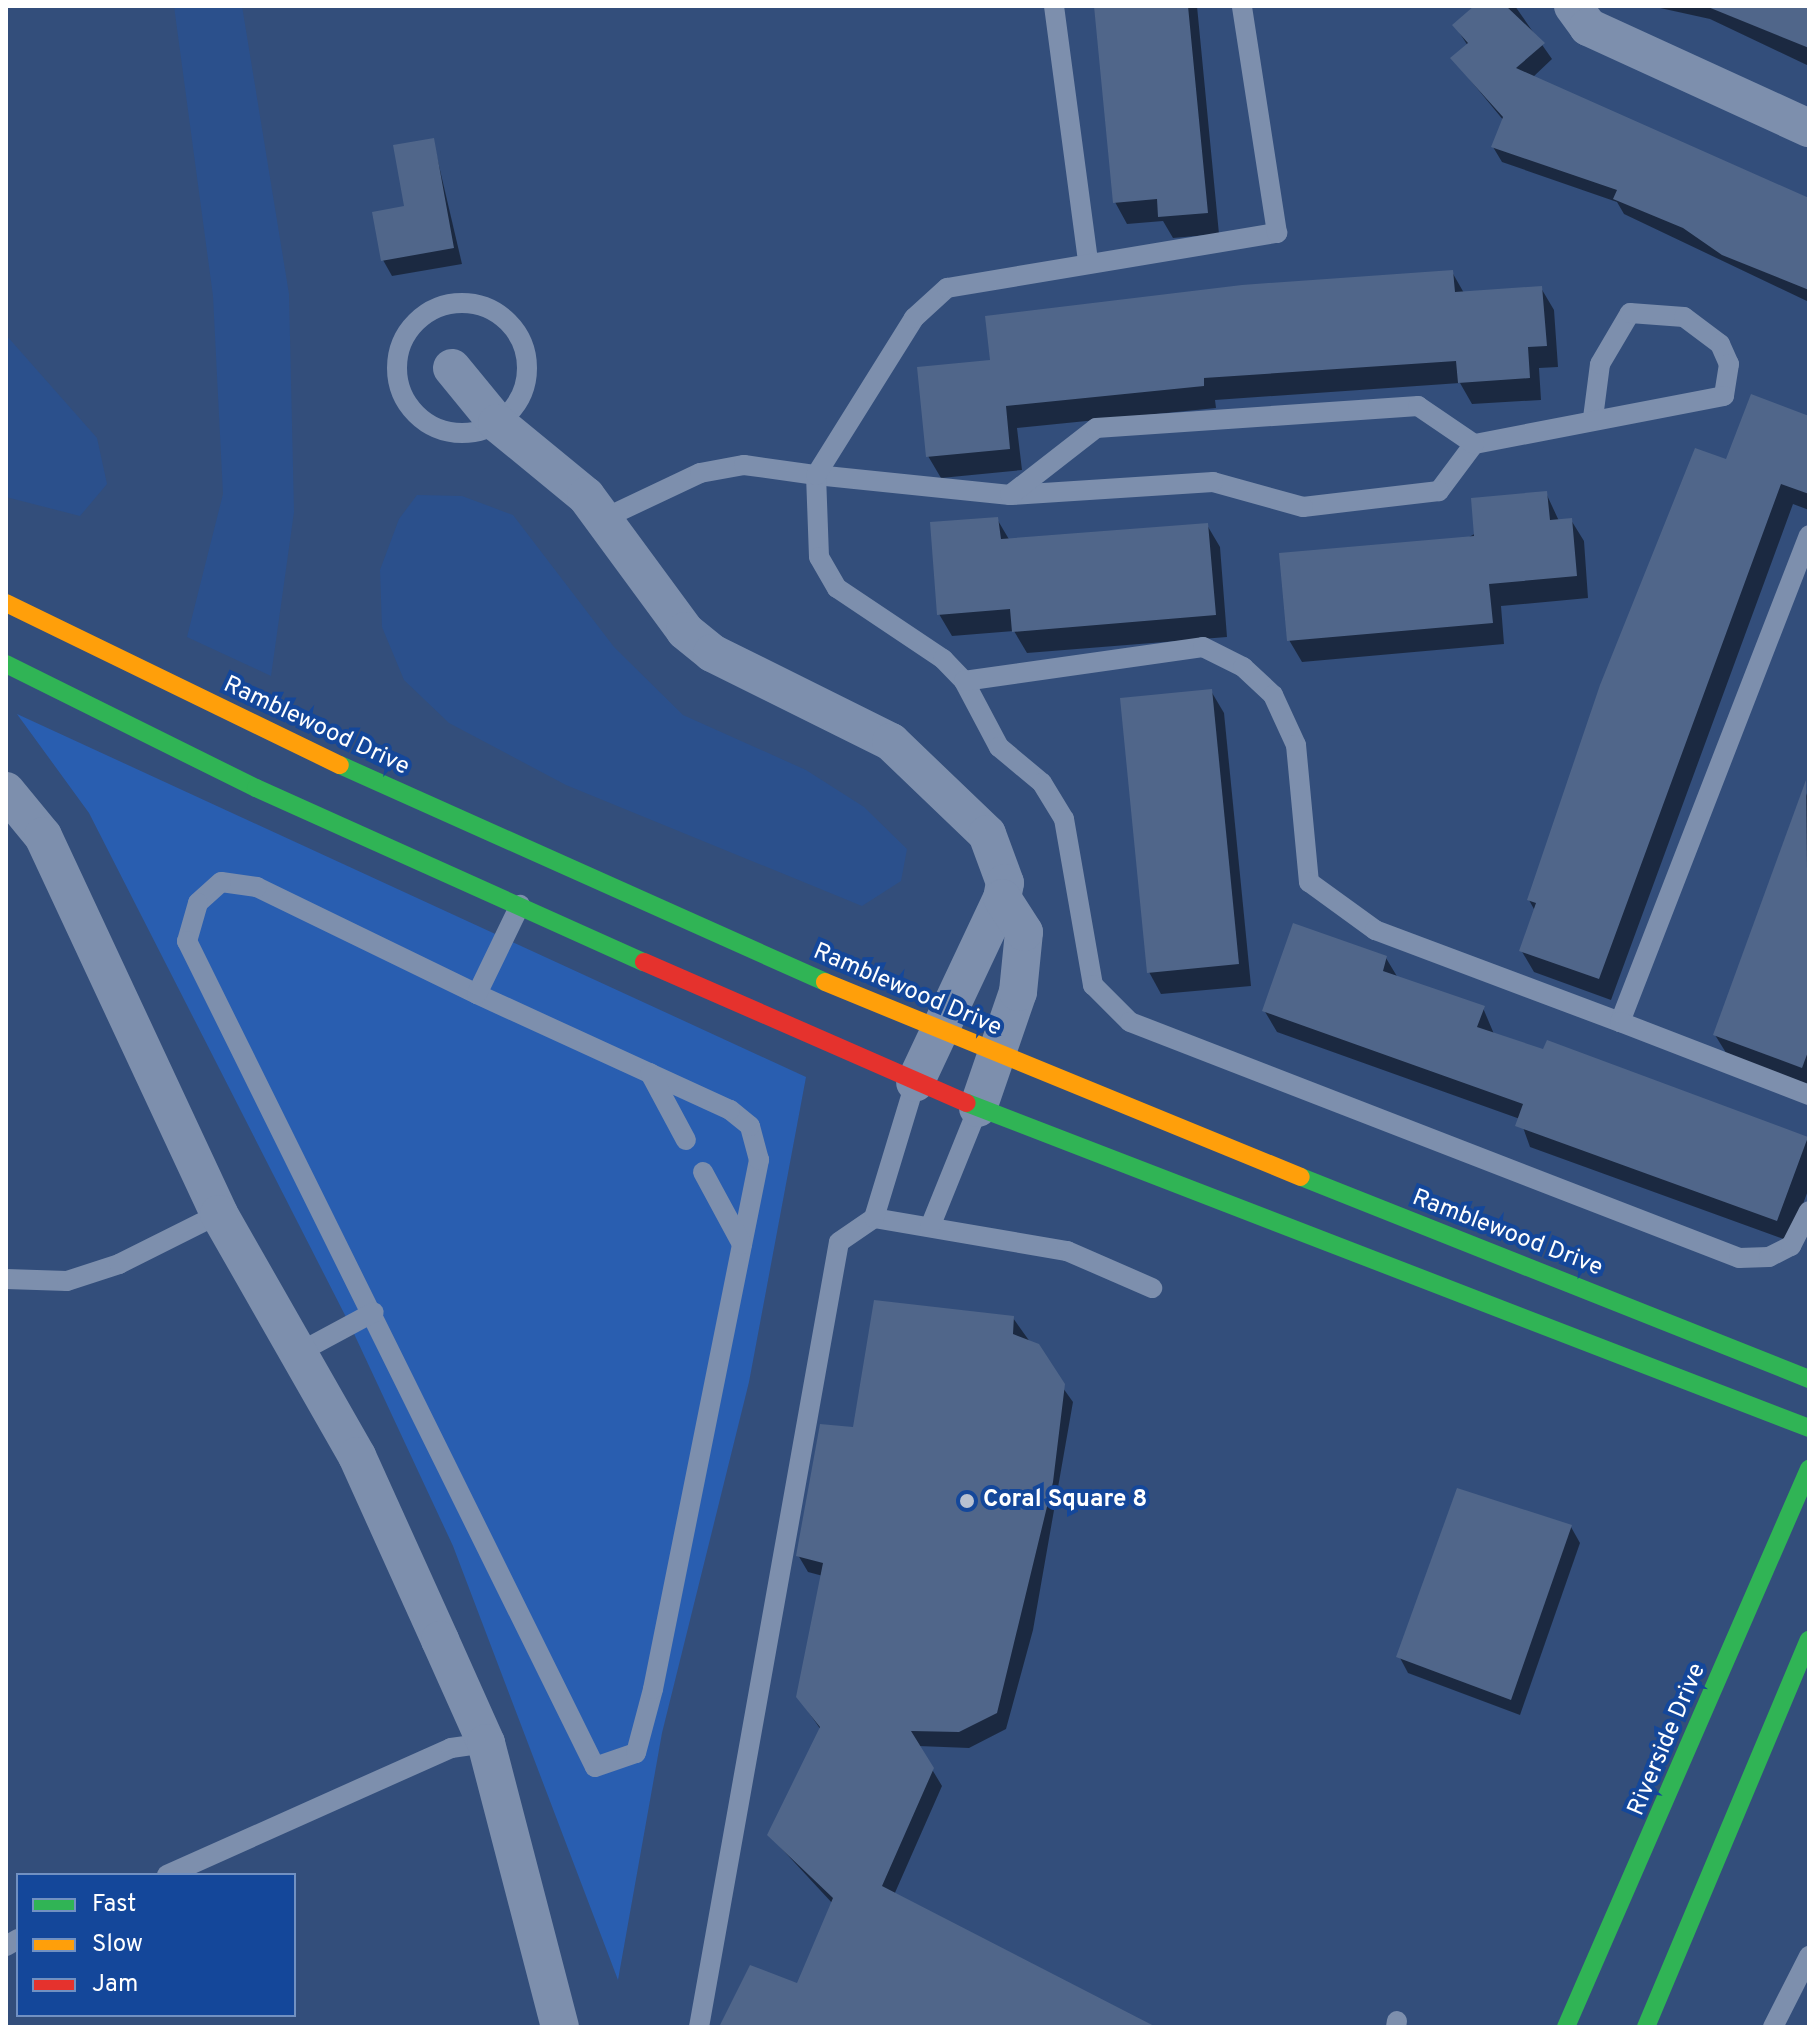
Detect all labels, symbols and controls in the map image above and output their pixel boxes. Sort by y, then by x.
street label: Ramblewood Drive [218,671,414,783]
street label: Ramblewood Drive [808,938,1006,1044]
street label: Ramblewood Drive [1408,1184,1606,1284]
place label: Coral Square 8 [983,1487,1147,1515]
marker: Coral Square 8 [958,1492,976,1510]
street label: Riverside Drive [1623,1659,1713,1821]
legend [16,1873,296,2017]
text: Fast [92,1890,136,1920]
text: Slow [92,1930,143,1960]
text: Jam [92,1970,138,2000]

